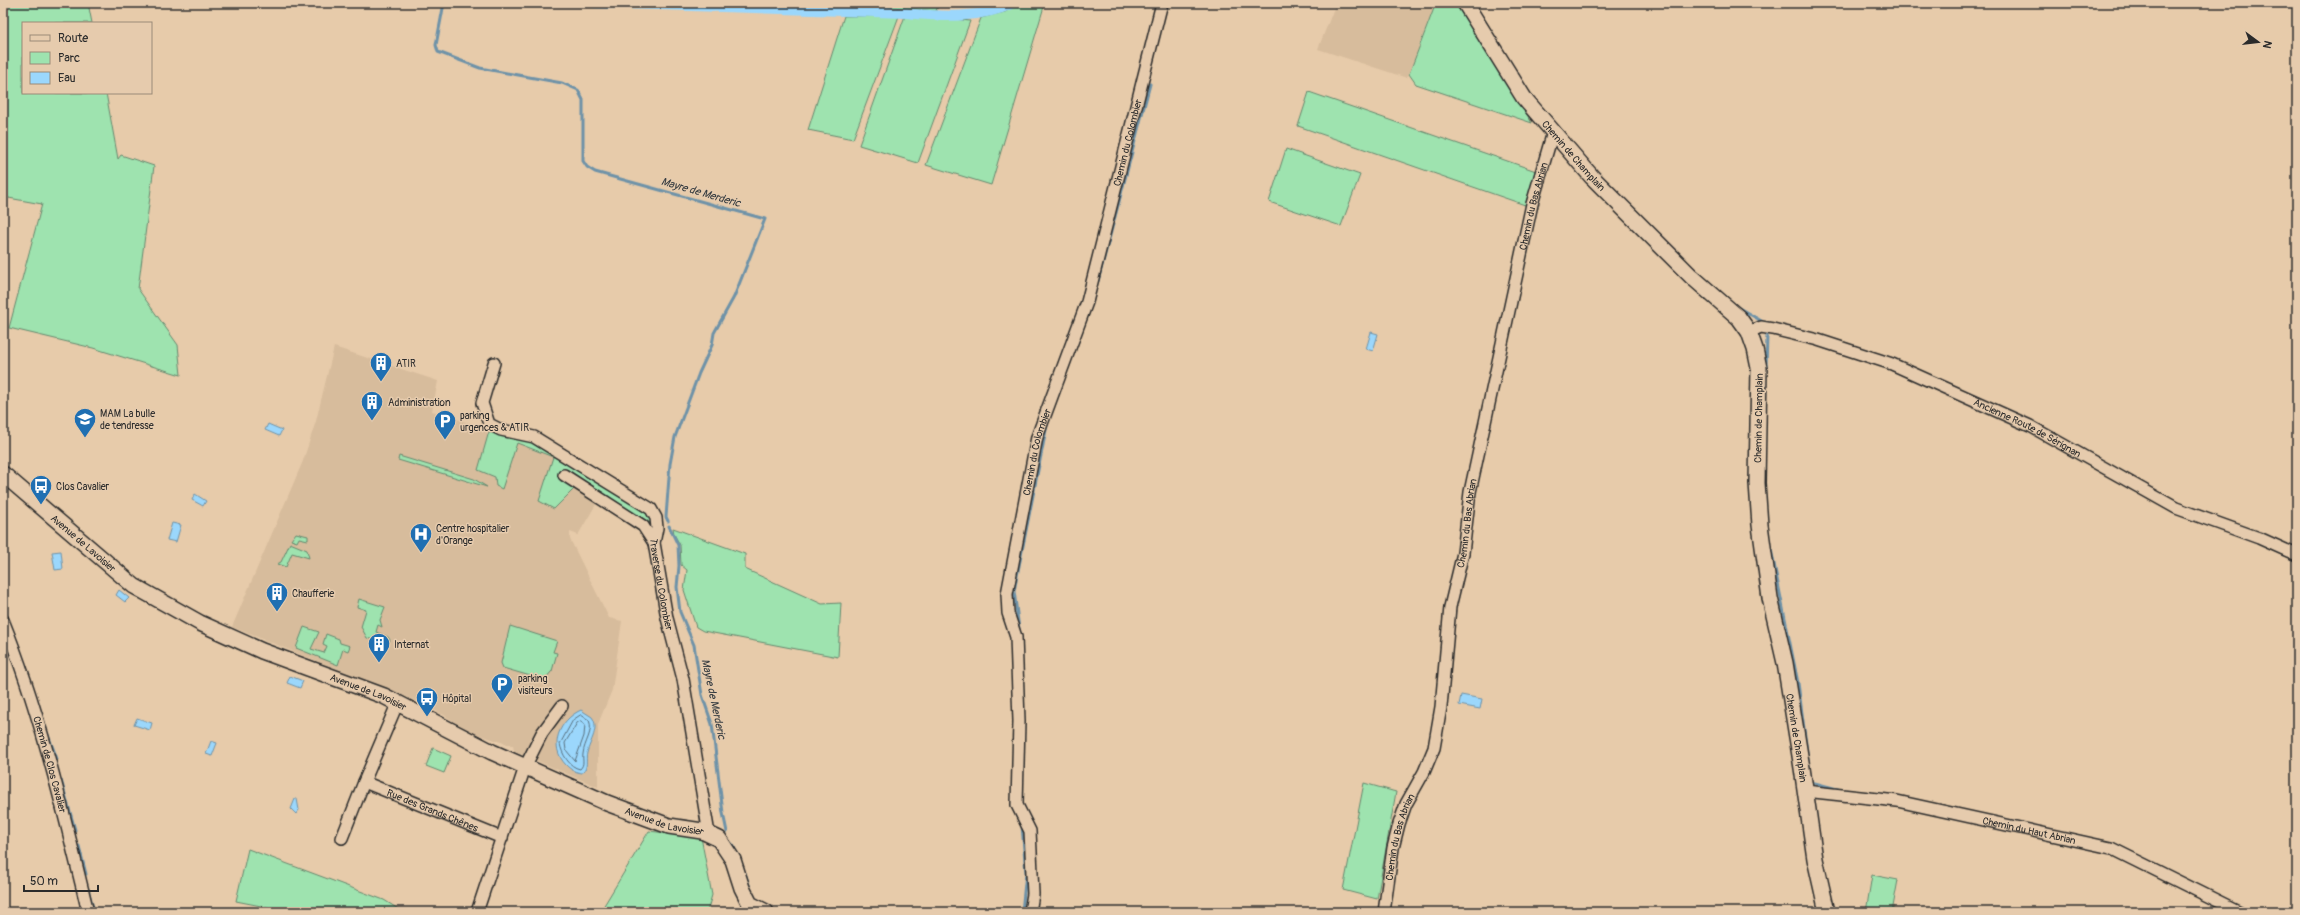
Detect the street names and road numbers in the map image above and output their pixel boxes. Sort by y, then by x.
street label: Chemin du Colombier [1111,98,1145,188]
street label: Chemin de Champlain [1539,118,1608,194]
street label: Chemin du Bas Abrian [1517,161,1551,251]
street label: Chemin de Champlain [1752,373,1766,463]
street label: Ancienne Route de Sérignan [1971,396,2083,461]
street label: Chemin du Colombier [1021,407,1054,497]
street label: Chemin du Bas Abrian [1455,477,1480,569]
street label: Avenue de Lavoisier [48,513,118,575]
street label: Traverse du Colombier [647,537,675,632]
street label: Avenue de Lavoisier [328,672,409,714]
street label: Chemin de Champlain [1783,693,1809,784]
street label: Chemin de Clos Cavalier [30,715,68,815]
street label: Rue des Grands Chênes [385,787,480,835]
street label: Chemin du Bas Abrian [1384,791,1418,881]
street label: Avenue de Lavoisier [623,805,706,838]
street label: Chemin du Haut Abrian [1981,815,2077,847]

